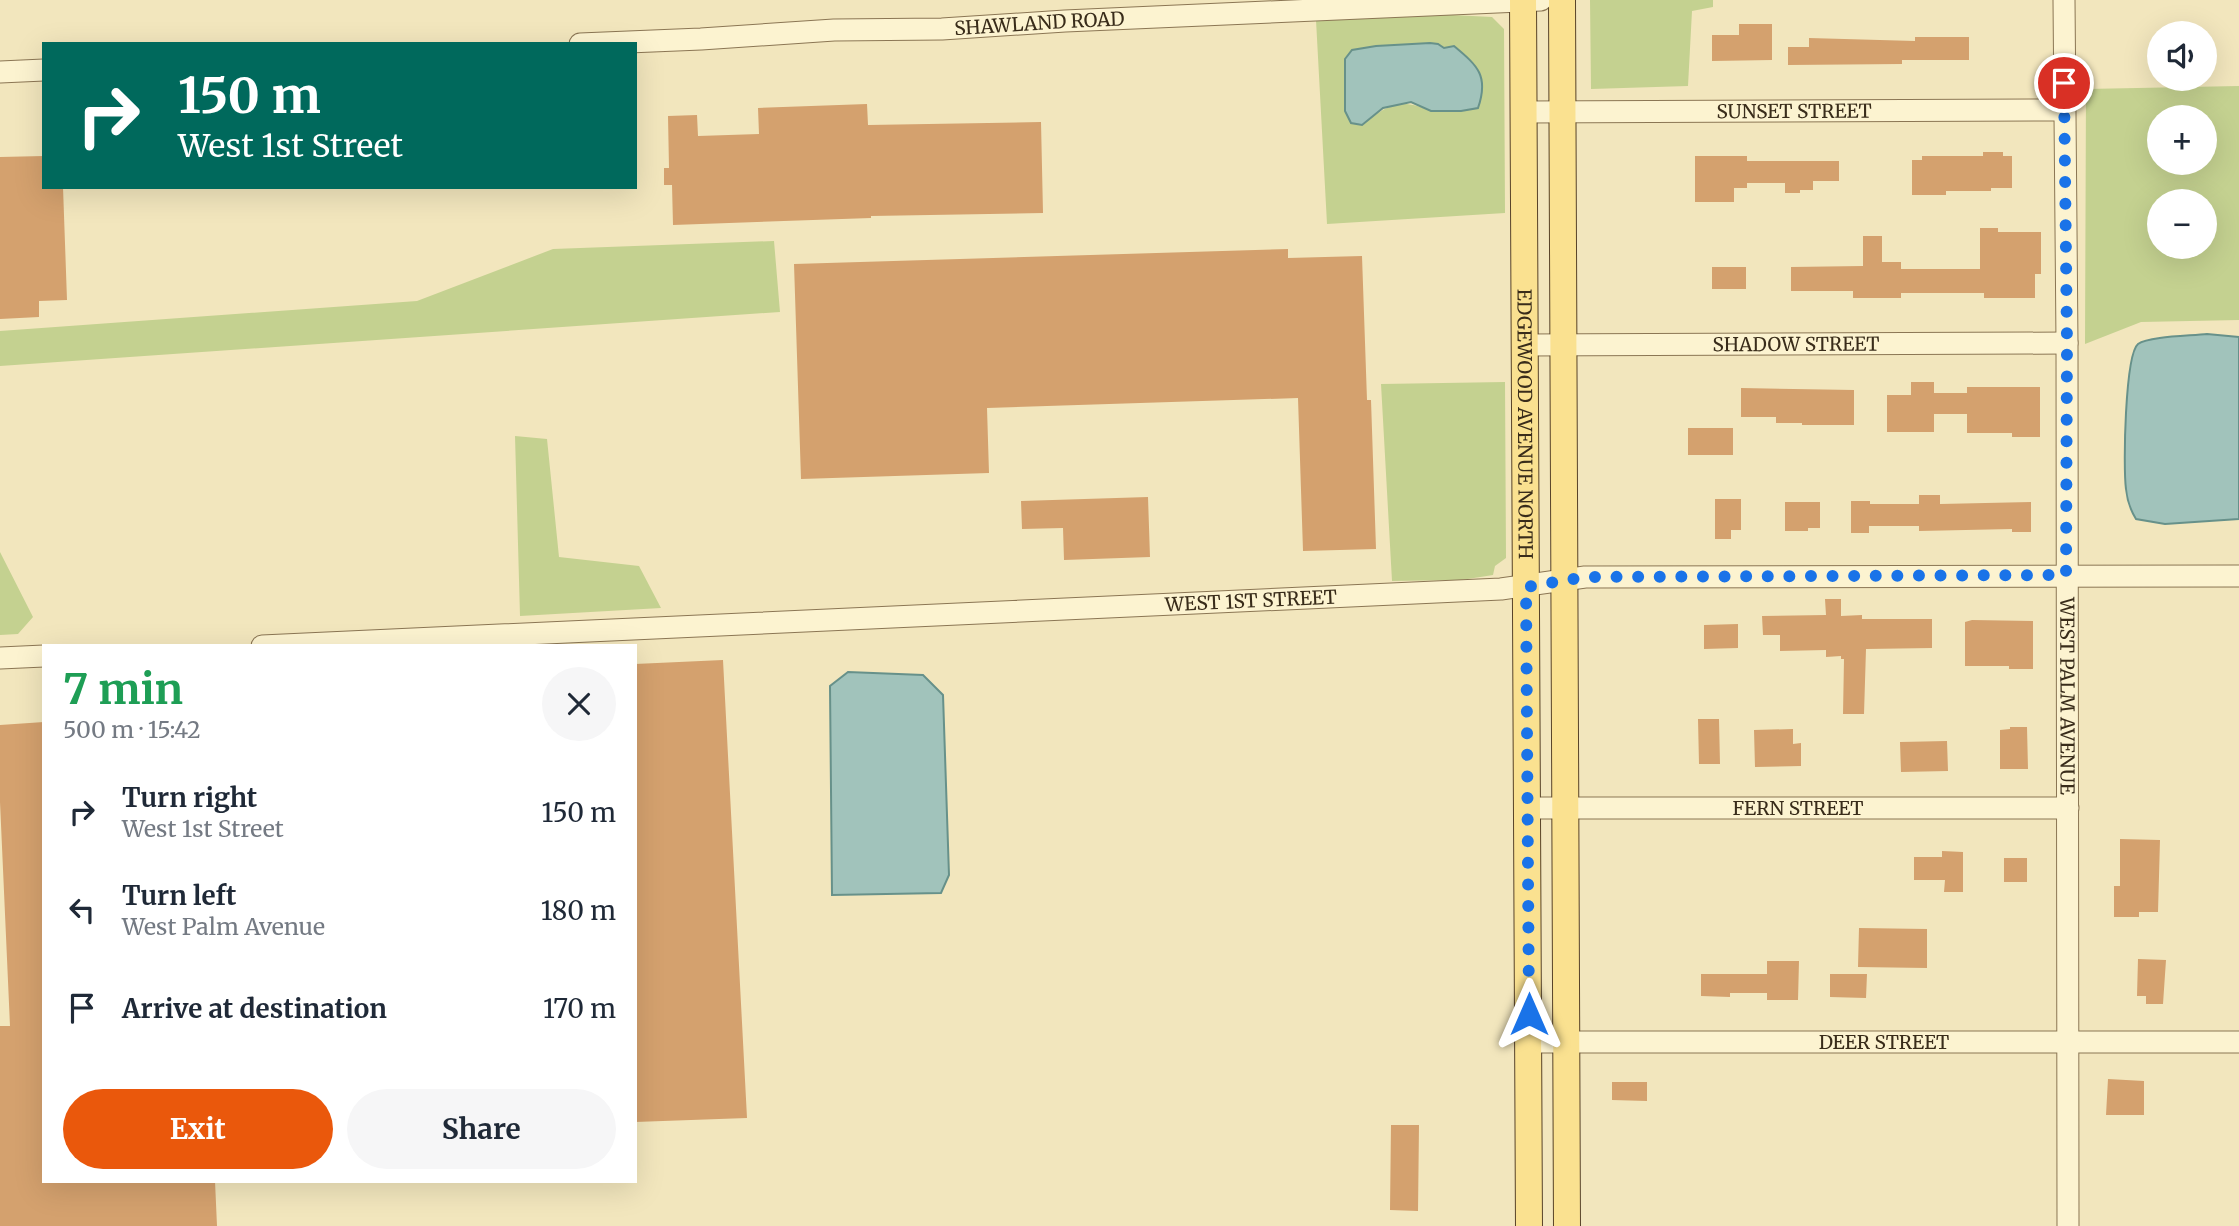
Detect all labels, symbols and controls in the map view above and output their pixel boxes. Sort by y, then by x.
street label: SHAWLAND ROAD [953,6,1125,40]
map controls [2147,21,2217,259]
button: sound [2147,21,2217,91]
pin [2034,53,2094,113]
icon: arrive [2045,64,2083,102]
text: 150 m [178,65,321,126]
icon: right [63,70,154,161]
street label: SUNSET STREET [1716,99,1872,123]
button: + [2147,105,2217,175]
text: West 1st Street [178,126,403,166]
button: − [2147,189,2217,259]
street label: EDGEWOOD AVENUE NORTH [1512,289,1538,559]
street label: SHADOW STREET [1713,332,1879,356]
street label: WEST 1ST STREET [1163,585,1337,616]
street label: WEST PALM AVENUE [2055,596,2080,795]
text: 7 min [63,663,183,715]
button: close [542,667,616,741]
text: 500 m · 15:42 [63,715,201,744]
text: Turn right [122,781,257,814]
icon: right [63,793,101,831]
text: 150 m [542,796,616,829]
street label: FERN STREET [1733,796,1863,820]
text: West 1st Street [122,814,284,843]
text: Turn left [122,879,236,912]
icon: left [63,891,101,929]
text: 180 m [541,894,616,927]
text: West Palm Avenue [122,912,325,941]
position arrow [1492,977,1566,1051]
icon: arrive [63,989,101,1027]
text: Arrive at destination [122,992,387,1025]
text: 170 m [543,992,616,1025]
street label: DEER STREET [1819,1030,1949,1054]
button: Exit [63,1089,333,1169]
button: Share [347,1089,616,1169]

